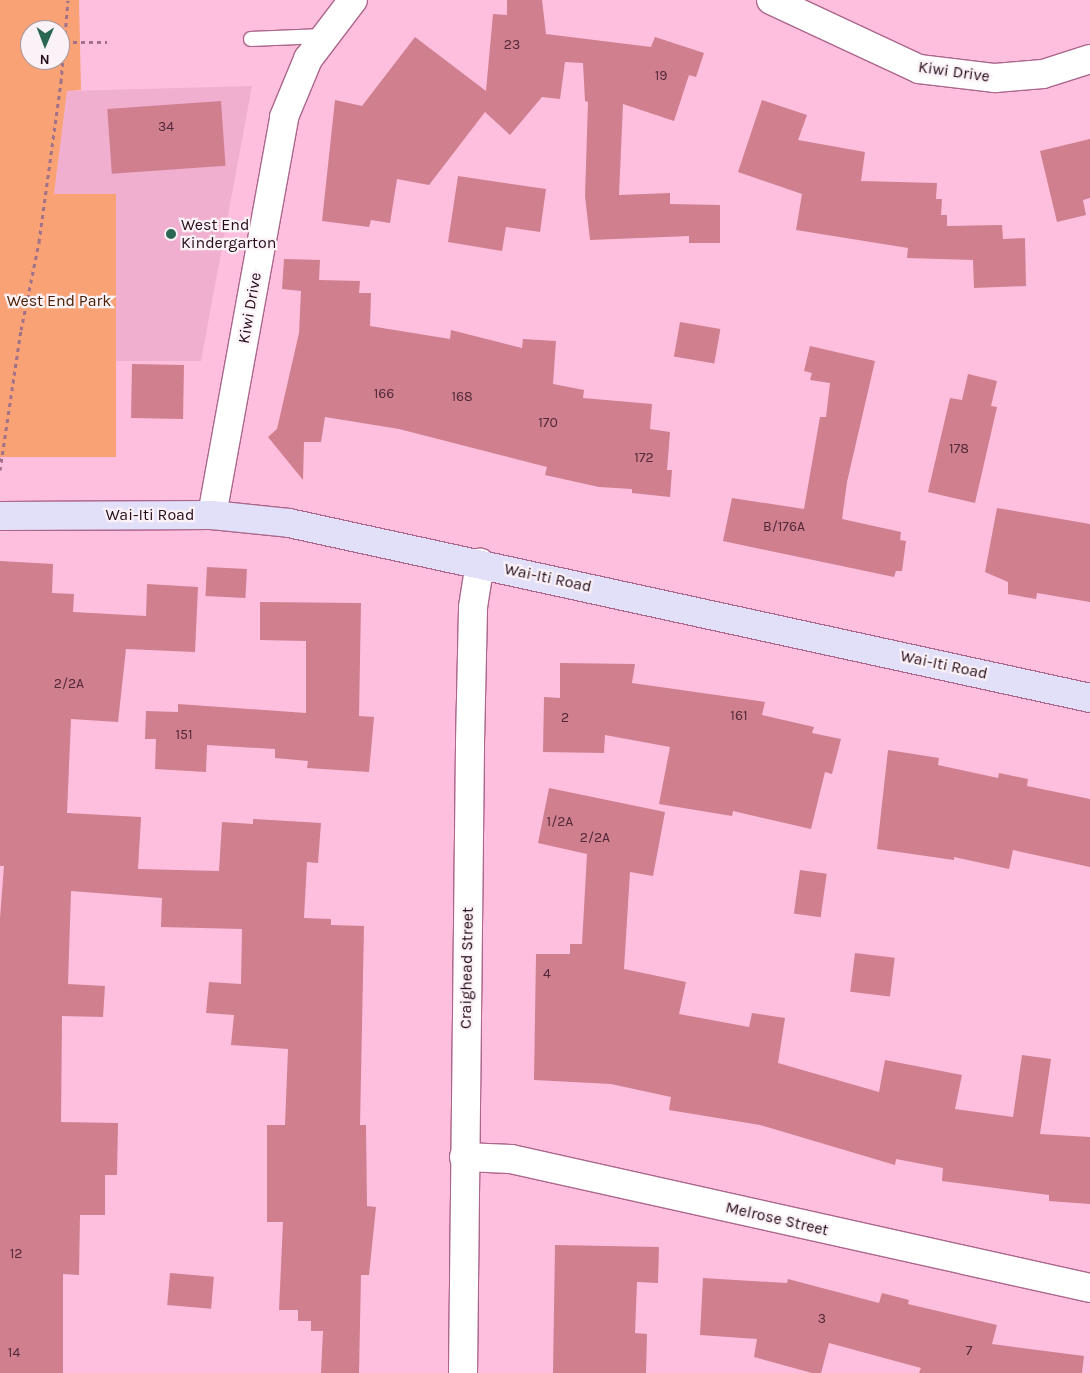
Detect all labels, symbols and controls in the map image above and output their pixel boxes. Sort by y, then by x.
north arrow [20,20,70,70]
house number: 23 [504,37,520,53]
text: N [40,51,50,68]
street label: Kiwi Drive [917,57,991,87]
house number: 19 [655,68,667,84]
house number: 34 [158,119,174,135]
place label: West End Kindergarton [181,215,276,253]
marker: West End Kindergarton [165,228,177,240]
street label: Kiwi Drive [234,271,266,345]
park label: West End Park [7,291,111,311]
house number: 166 [374,386,394,402]
house number: 168 [451,389,473,405]
house number: 170 [538,415,558,431]
house number: 178 [949,441,969,457]
house number: 172 [634,450,654,466]
street label: Wai-Iti Road [106,505,194,525]
house number: B/176A [763,519,805,535]
street label: Wai-Iti Road [503,559,593,597]
street label: Wai-Iti Road [899,646,989,684]
house number: 2/2A [54,676,84,692]
house number: 161 [730,708,748,724]
house number: 2 [561,710,569,726]
house number: 151 [175,727,193,743]
house number: 1/2A [547,814,573,830]
house number: 2/2A [580,830,610,846]
street label: Craighead Street [456,907,478,1029]
house number: 4 [543,966,551,982]
street label: Melrose Street [724,1198,830,1240]
house number: 12 [10,1246,22,1262]
house number: 3 [818,1311,826,1327]
house number: 7 [966,1343,972,1359]
house number: 14 [8,1345,20,1361]

